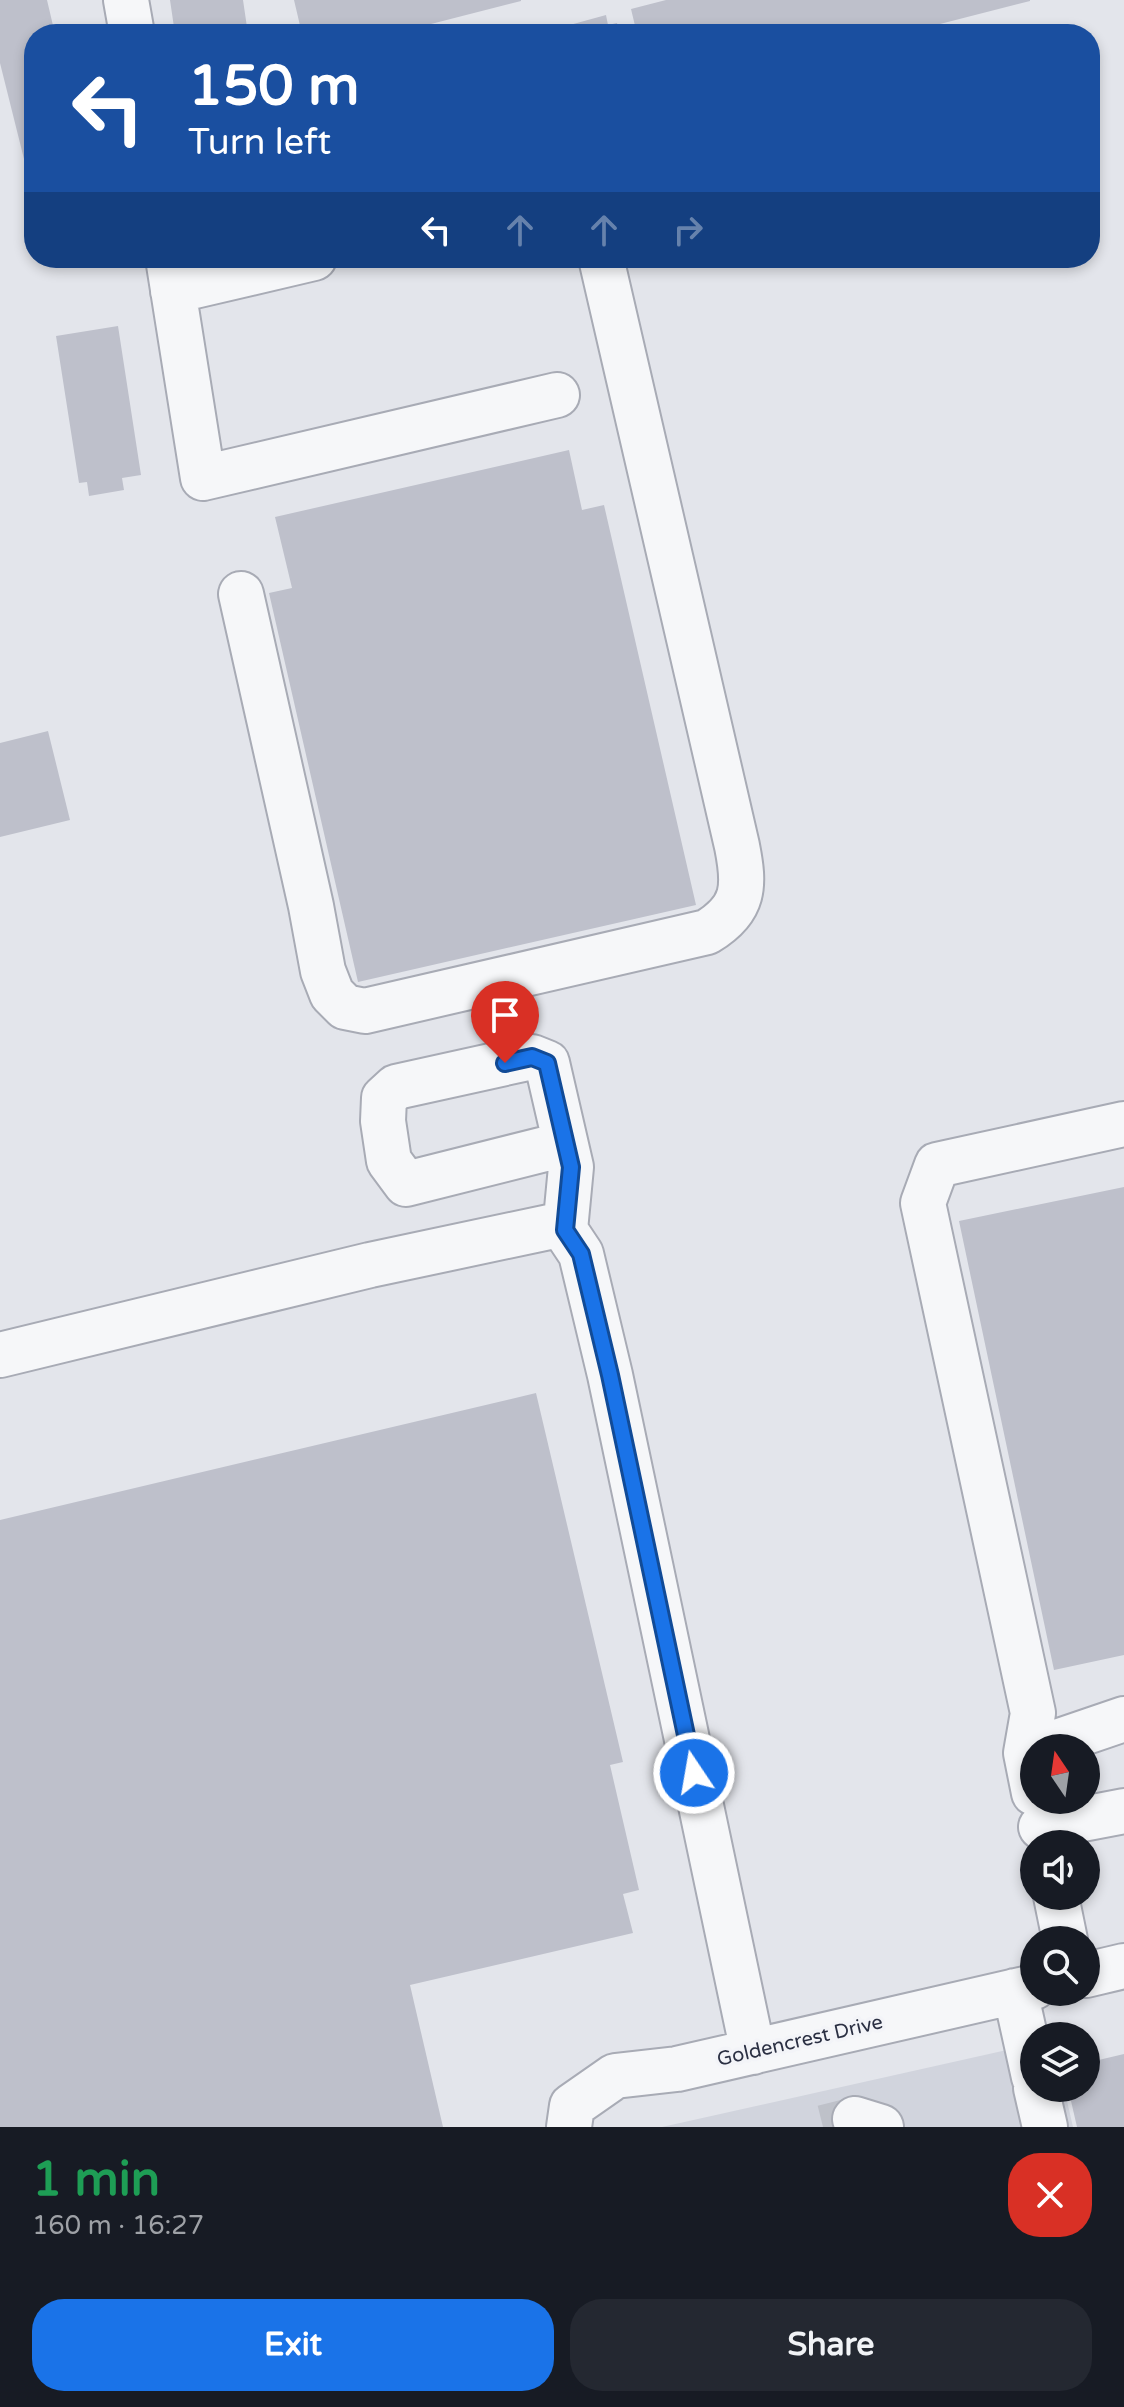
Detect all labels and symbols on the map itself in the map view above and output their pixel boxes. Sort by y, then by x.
pin [471,981,539,1063]
position arrow [652,1731,736,1815]
north arrow [1020,1734,1100,1814]
street label: Goldencrest Drive [715,2010,885,2072]

